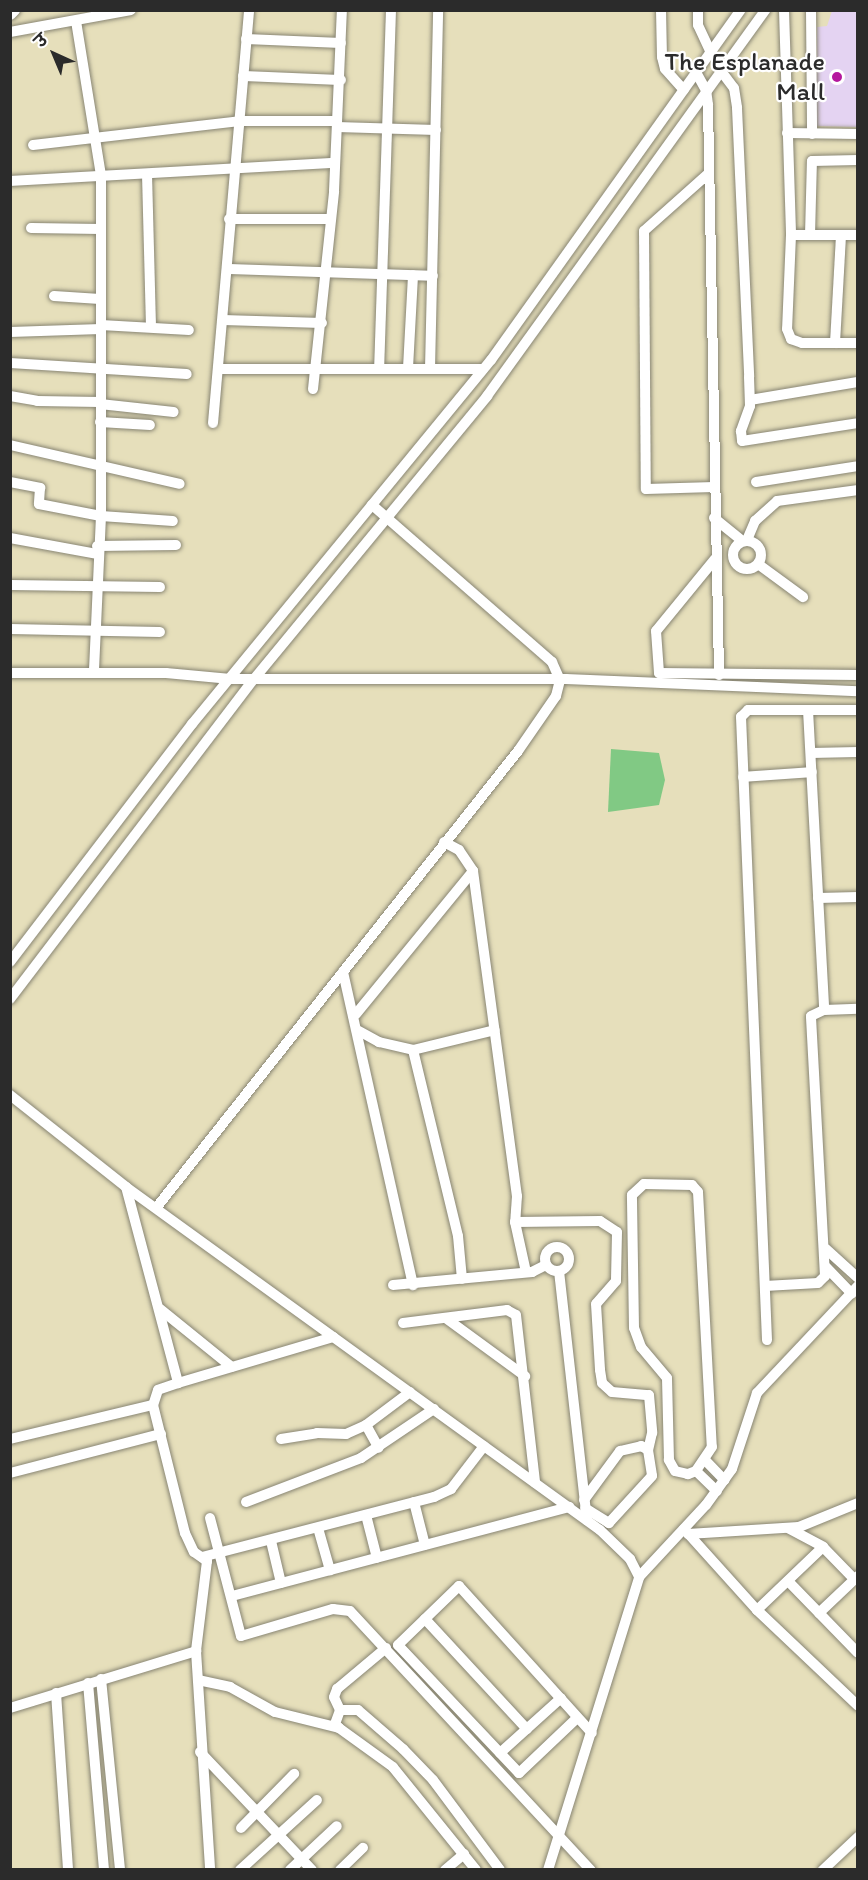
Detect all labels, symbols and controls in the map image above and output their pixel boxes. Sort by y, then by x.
north arrow [24,24,84,84]
text: उ [31,30,52,51]
place label: The Esplanade Mall [665,46,825,107]
marker: The Esplanade Mall [830,70,844,84]

